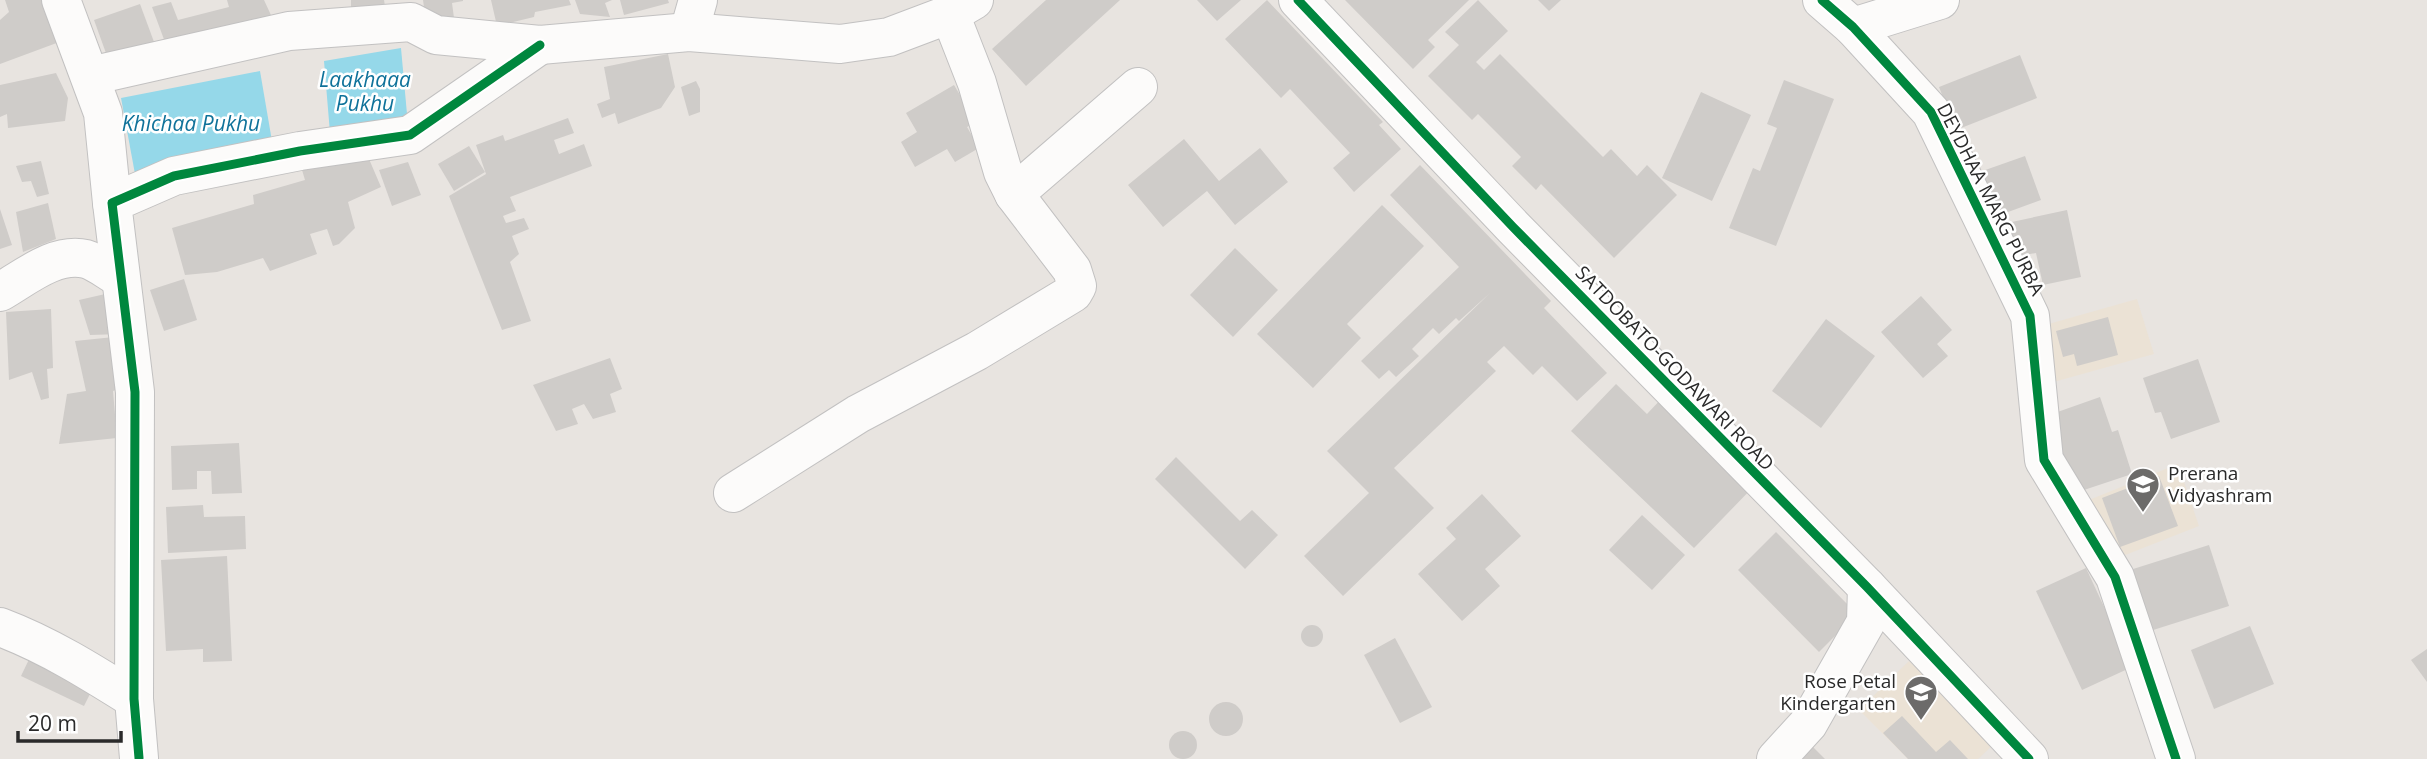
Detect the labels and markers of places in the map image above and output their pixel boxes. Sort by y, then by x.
place label: Prerana Vidyashram [2168,460,2272,508]
school or university icon: Prerana Vidyashram [2124,465,2162,514]
place label: Rose Petal Kindergarten [1780,668,1896,716]
school or university icon: Rose Petal Kindergarten [1902,673,1940,722]

